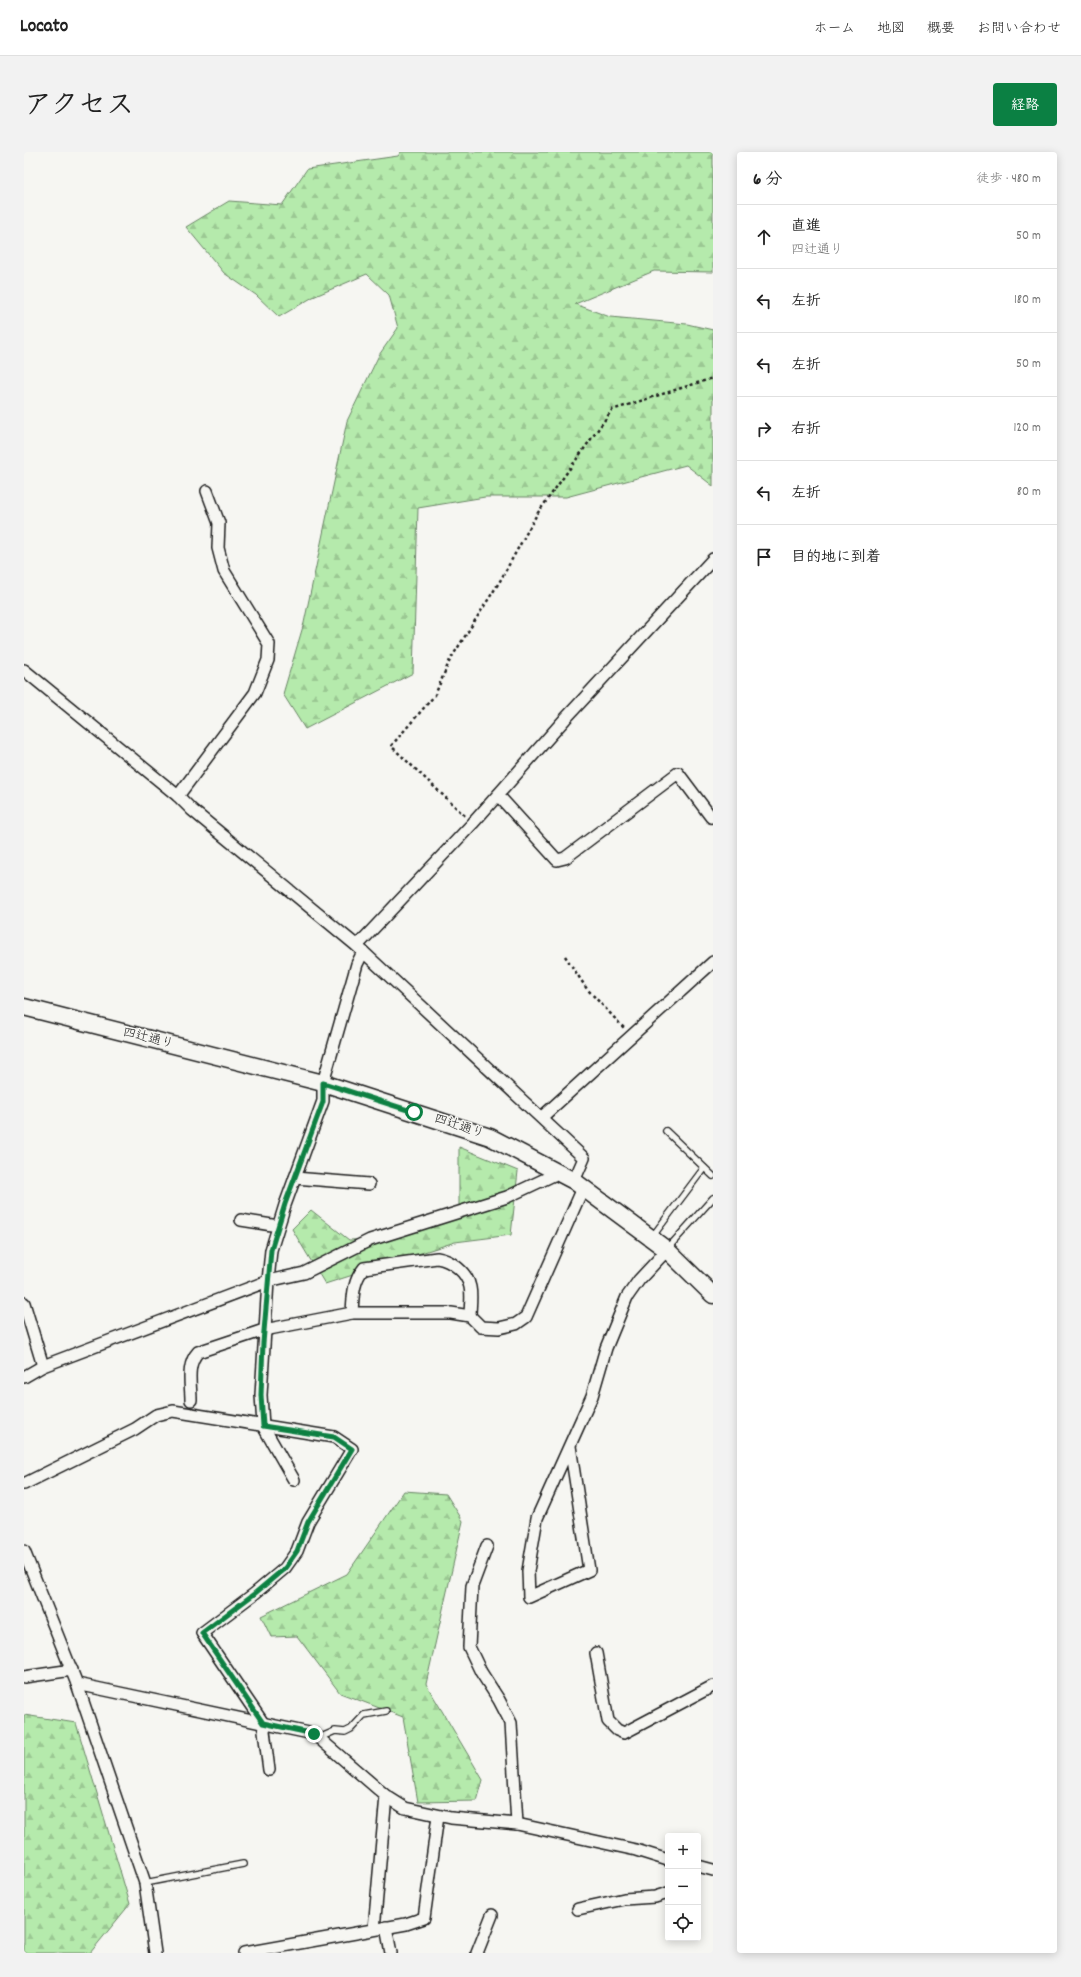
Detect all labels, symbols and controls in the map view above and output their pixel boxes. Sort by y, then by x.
text: Locato [20,14,68,41]
text: ホーム [814,19,855,39]
text: 地図 [877,19,905,39]
text: 概要 [927,19,955,39]
text: お問い合わせ [977,19,1061,39]
button: 経路 [993,83,1057,126]
text: アクセス [24,88,134,128]
text: 6 分 [753,169,782,193]
text: 徒歩 · 480 m [976,170,1041,189]
text: 直進 [791,216,821,238]
icon: ahead [753,226,775,248]
text: 50 m [1016,227,1041,246]
text: 四辻通り [791,241,843,260]
icon: left [753,290,775,312]
text: 左折 [791,291,821,313]
text: 180 m [1014,291,1041,310]
icon: left [753,354,775,376]
text: 左折 [791,355,821,377]
text: 50 m [1016,355,1041,374]
icon: right [753,418,775,440]
text: 右折 [791,419,821,441]
text: 120 m [1013,419,1041,438]
icon: left [753,482,775,504]
text: 左折 [791,483,821,505]
text: 80 m [1017,483,1041,502]
icon: arrive [753,546,775,568]
text: 目的地に到着 [791,547,881,569]
street label: 四辻通り [120,1023,176,1055]
route start [405,1103,423,1121]
street label: 四辻通り [431,1110,487,1144]
route end [305,1725,323,1743]
map controls [665,1833,701,1941]
button: + [665,1833,701,1869]
button: − [665,1869,701,1905]
button: locate [665,1905,701,1941]

